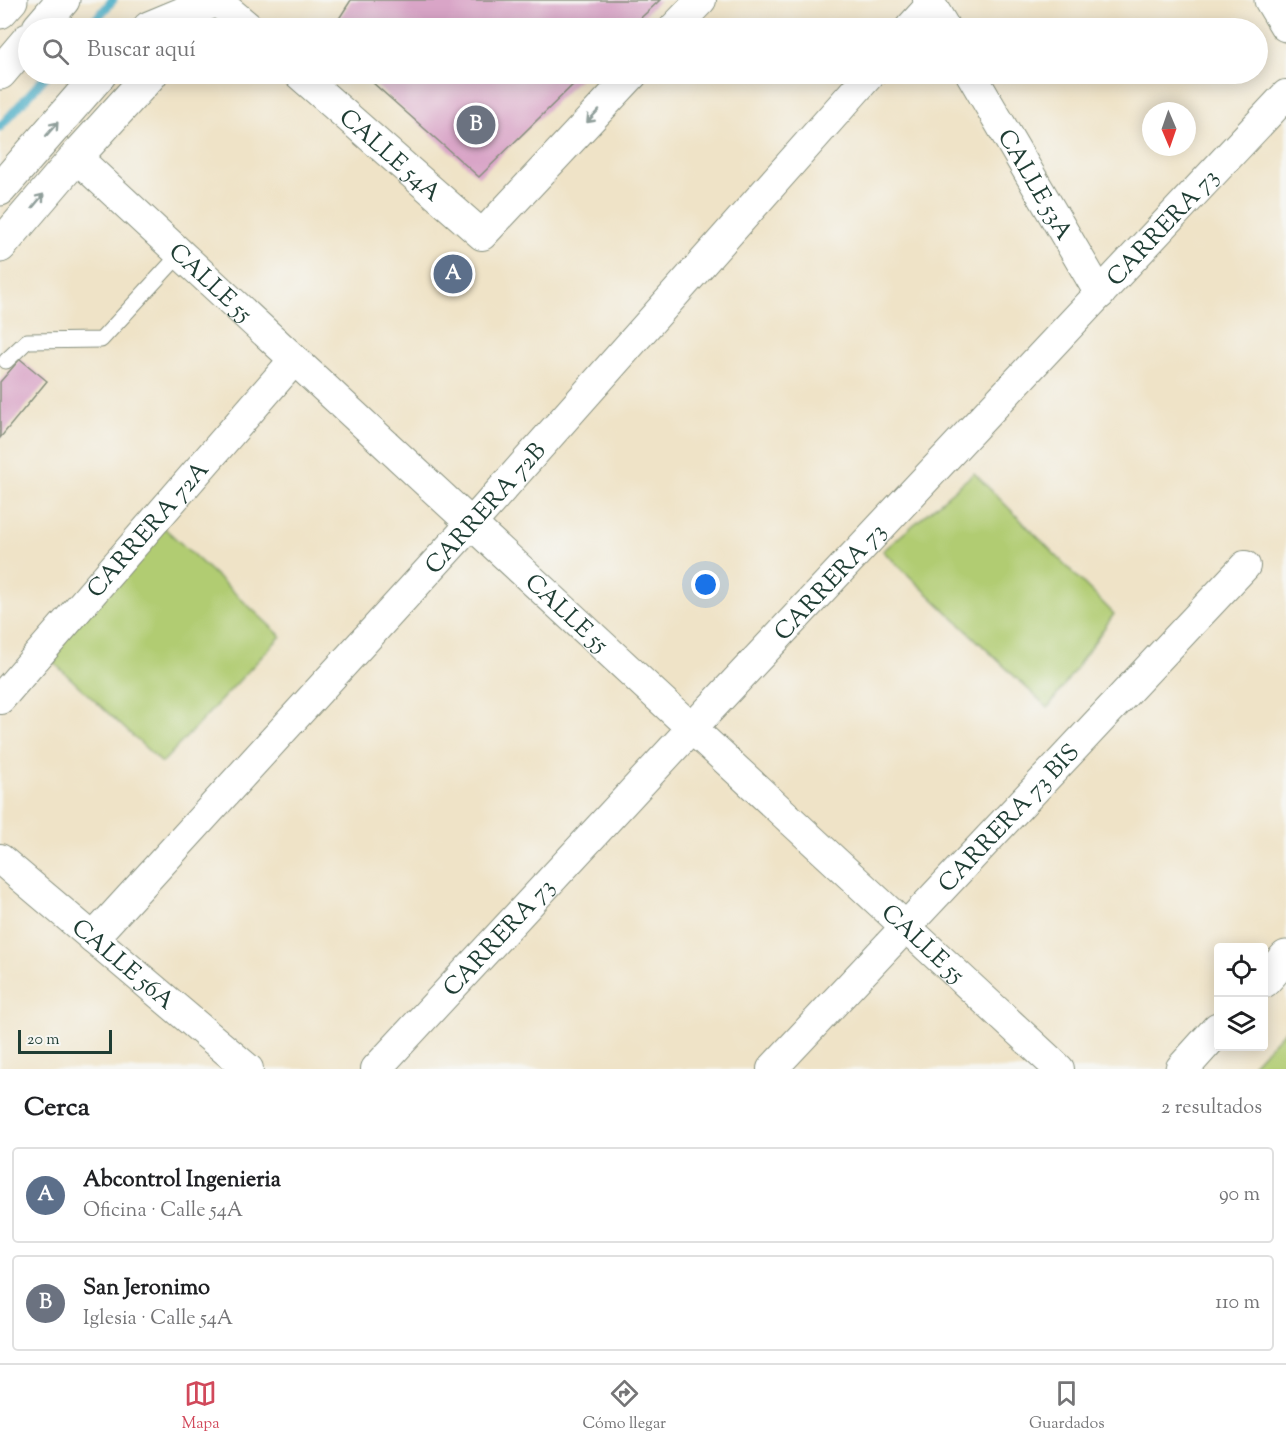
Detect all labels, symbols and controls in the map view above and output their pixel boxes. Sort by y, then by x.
search box [18,18,1268,84]
icon: search [39,35,72,68]
text: Buscar aquí [87,35,196,67]
street label: CALLE 54A [331,102,448,211]
pin: B [456,102,496,148]
north arrow [1142,102,1196,156]
one-way arrow [586,109,600,124]
one-way arrow [45,122,59,137]
street label: CALLE 53A [988,123,1080,248]
street label: CARRERA 73 [1100,162,1227,295]
one-way arrow [31,194,45,209]
street label: CALLE 55 [160,236,259,331]
pin: A [434,252,472,296]
street label: CARRERA 72B [418,436,555,583]
street label: CARRERA 72A [80,454,218,606]
street label: CARRERA 73 [767,516,895,649]
street label: CALLE 55 [516,567,615,662]
your location [691,570,720,599]
street label: CARRERA 73 BIS [931,737,1088,901]
street label: CARRERA 73 [436,872,563,1005]
street label: CALLE 55 [873,897,971,992]
street label: CALLE 56A [63,912,182,1019]
map controls [1214,943,1268,1051]
button: locate [1214,943,1268,997]
button: layers [1214,997,1268,1051]
scale bar [18,1027,112,1054]
text: 20 m [27,1029,60,1052]
text: Cerca [24,1090,90,1127]
text: 2 resultados [1161,1094,1262,1123]
text: Abcontrol Ingenieria [83,1165,281,1197]
text: A [37,1181,54,1210]
text: 90 m [1219,1181,1260,1210]
text: Oficina · Calle 54A [83,1197,243,1226]
text: San Jeronimo [83,1273,210,1305]
text: B [39,1289,52,1318]
text: 110 m [1215,1289,1260,1318]
text: Iglesia · Calle 54A [83,1305,233,1334]
tab: Mapa [181,1377,220,1436]
tab: Cómo llegar [582,1377,666,1436]
tab: Guardados [1029,1377,1105,1436]

